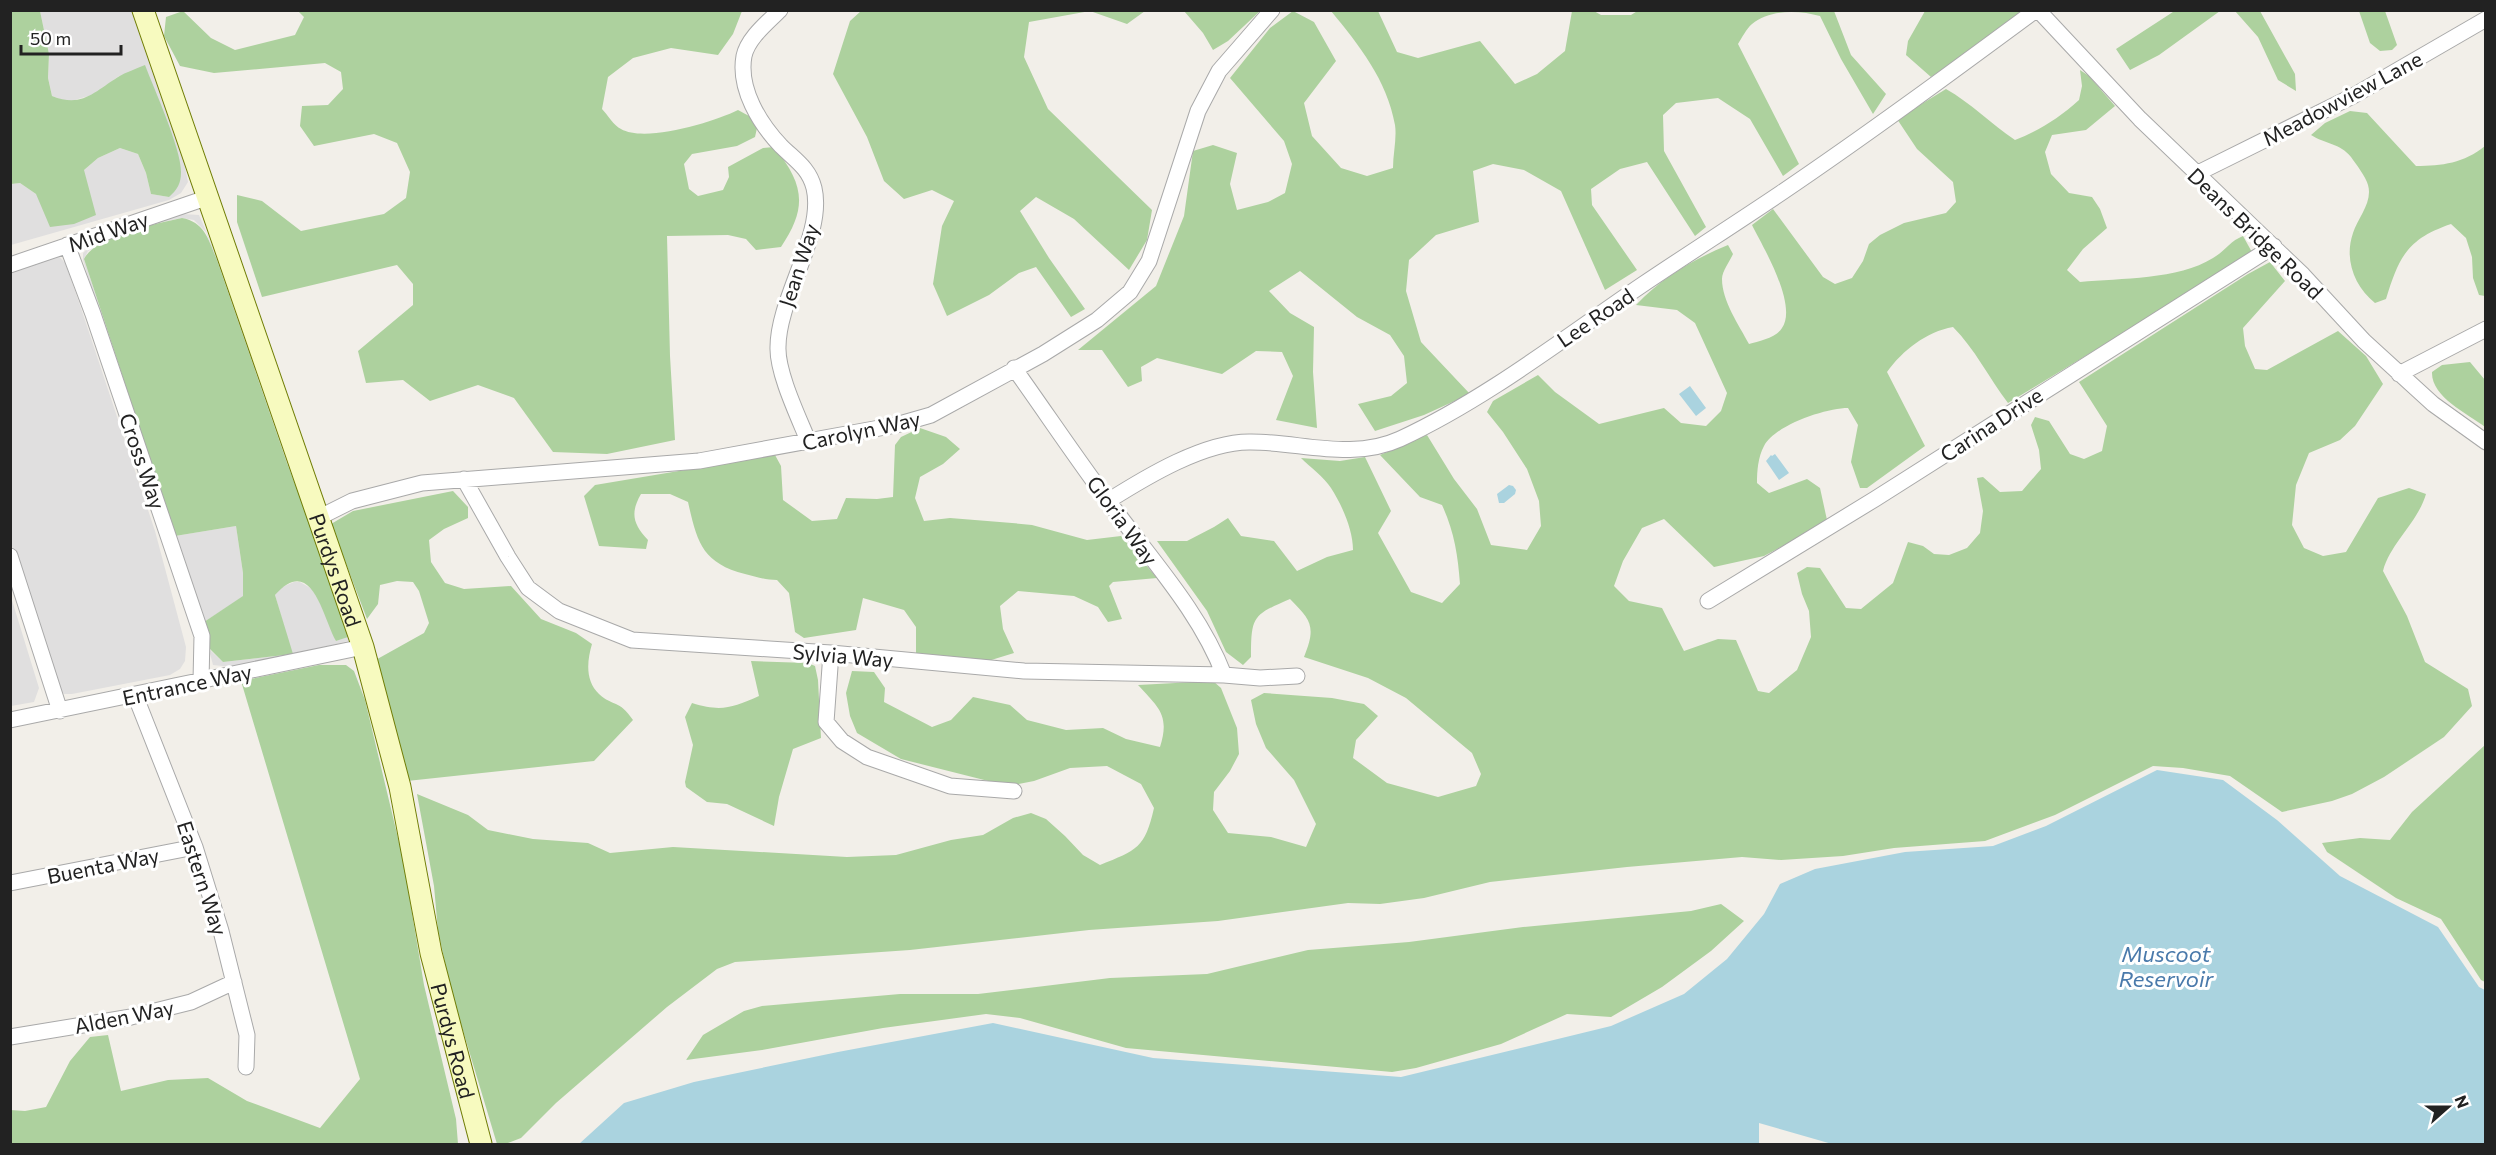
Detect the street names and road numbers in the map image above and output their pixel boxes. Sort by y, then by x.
street label: Meadowview Lane [2258,45,2426,151]
street label: Deans Bridge Road [2183,162,2329,304]
street label: Mid Way [64,206,152,256]
street label: Jean Way [773,220,823,310]
street label: Lee Road [1552,282,1638,352]
street label: Carina Drive [1935,382,2047,466]
street label: Carolyn Way [800,405,922,455]
street label: Cross Way [115,410,171,512]
street label: Gloria Way [1082,471,1164,570]
street label: Purdys Road [305,509,367,630]
street label: Sylvia Way [792,638,895,672]
street label: Entrance Way [120,658,254,710]
street label: Eastern Way [173,818,233,938]
street label: Buenta Way [45,842,161,888]
street label: Purdys Road [427,980,481,1101]
street label: Alden Way [72,994,176,1038]

